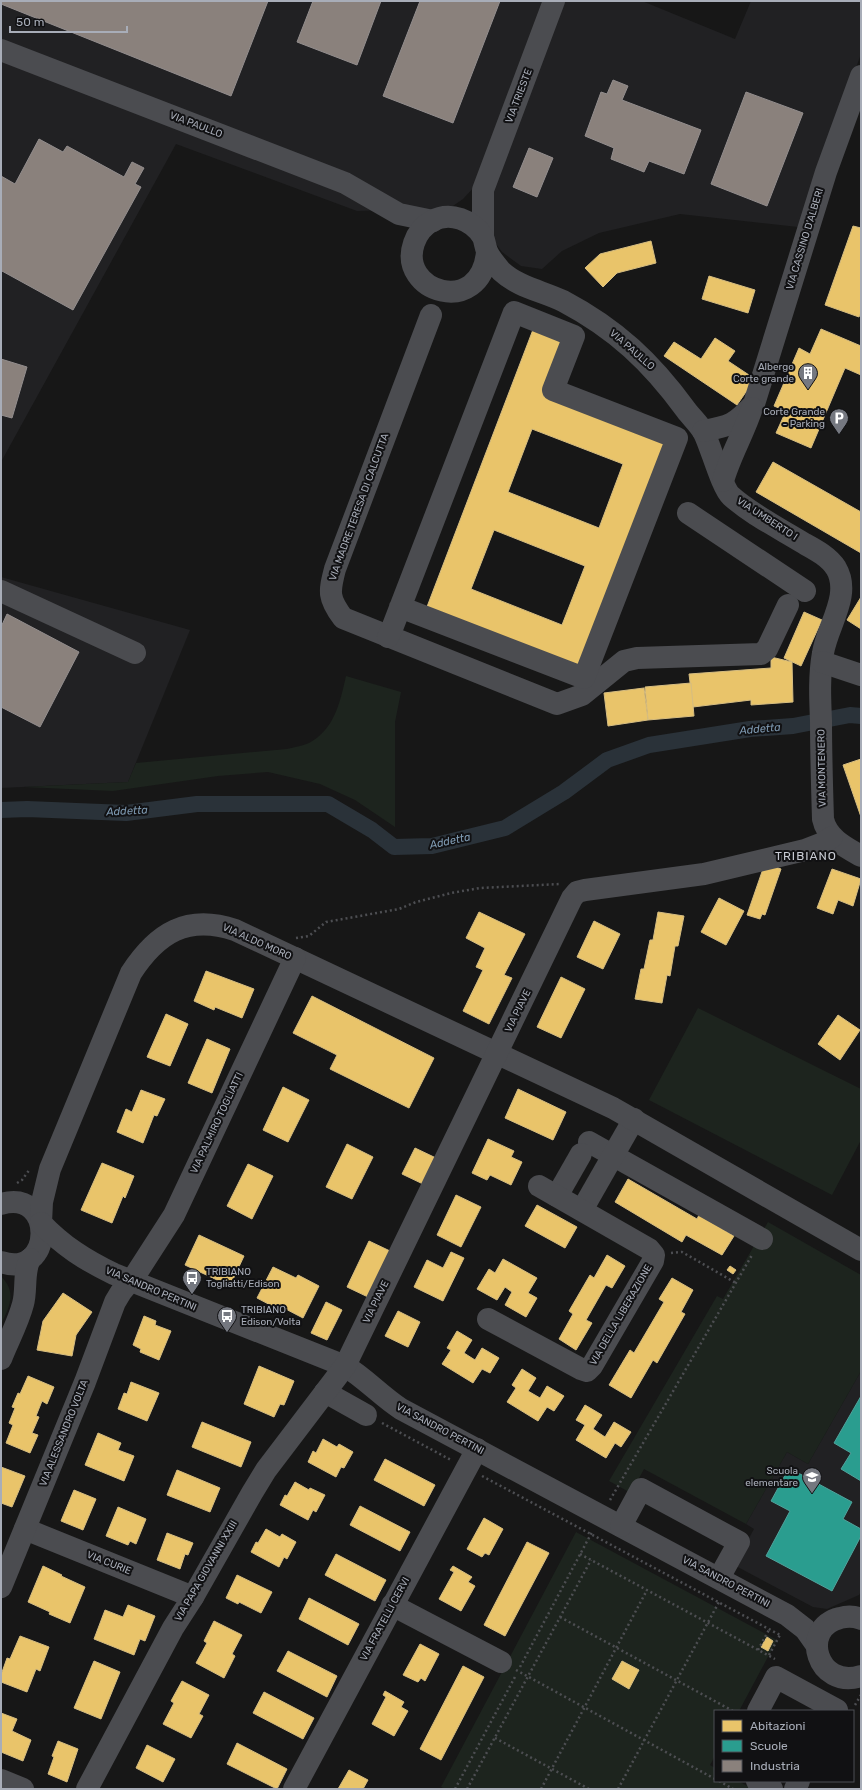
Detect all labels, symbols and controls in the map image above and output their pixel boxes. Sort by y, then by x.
scale bar [10,8,127,34]
text: 50 m [16,15,44,29]
street label: VIA TRIESTE [503,67,535,125]
street label: VIA PAULLO [168,109,224,141]
street label: VIA CASSINO D'ALBERI [784,187,826,291]
street label: VIA PAULLO [607,327,657,373]
place label: Albergo Corte grande [733,361,794,385]
building icon: Albergo Corte grande [797,362,819,390]
place label: Corte Grande - Parking [763,406,825,430]
parking icon: Corte Grande - Parking [828,407,850,435]
street label: VIA MADRE TERESA DI CALCUTTA [327,431,391,582]
street label: VIA UMBERTO I [734,495,800,543]
water label: Addetta [738,721,782,737]
street label: VIA MONTENERO [815,729,829,807]
water label: Addetta [105,803,149,819]
water label: Addetta [427,830,472,852]
district label: TRIBIANO [775,849,837,863]
street label: VIA ALDO MORO [221,921,294,963]
street label: VIA PIAVE [502,988,534,1034]
street label: VIA PALMIRO TOGLIATTI [188,1070,246,1176]
street label: VIA DELLA LIBERAZIONE [587,1263,655,1367]
street label: VIA SANDRO PERTINI [104,1264,198,1314]
place label: TRIBIANO Togliatti/Edison [206,1266,280,1290]
bus stop icon: TRIBIANO Togliatti/Edison [181,1267,203,1295]
street label: VIA PIAVE [360,1279,392,1325]
place label: TRIBIANO Edison/Volta [241,1304,301,1328]
bus stop icon: TRIBIANO Edison/Volta [216,1305,238,1333]
street label: VIA ALESSANDRO VOLTA [37,1378,91,1488]
street label: VIA SANDRO PERTINI [394,1401,486,1457]
place label: Scuola elementare [745,1465,798,1489]
school or university icon: Scuola elementare [801,1466,823,1494]
street label: VIA PAPA GIOVANNI XXIII [172,1518,240,1624]
street label: VIA CURIE [85,1549,133,1577]
street label: VIA SANDRO PERTINI [680,1554,772,1610]
street label: VIA FRATELLI CERVI [358,1575,412,1663]
legend [714,1710,854,1782]
text: Abitazioni [750,1719,806,1733]
text: Scuole [750,1739,788,1753]
text: Industria [750,1759,800,1773]

